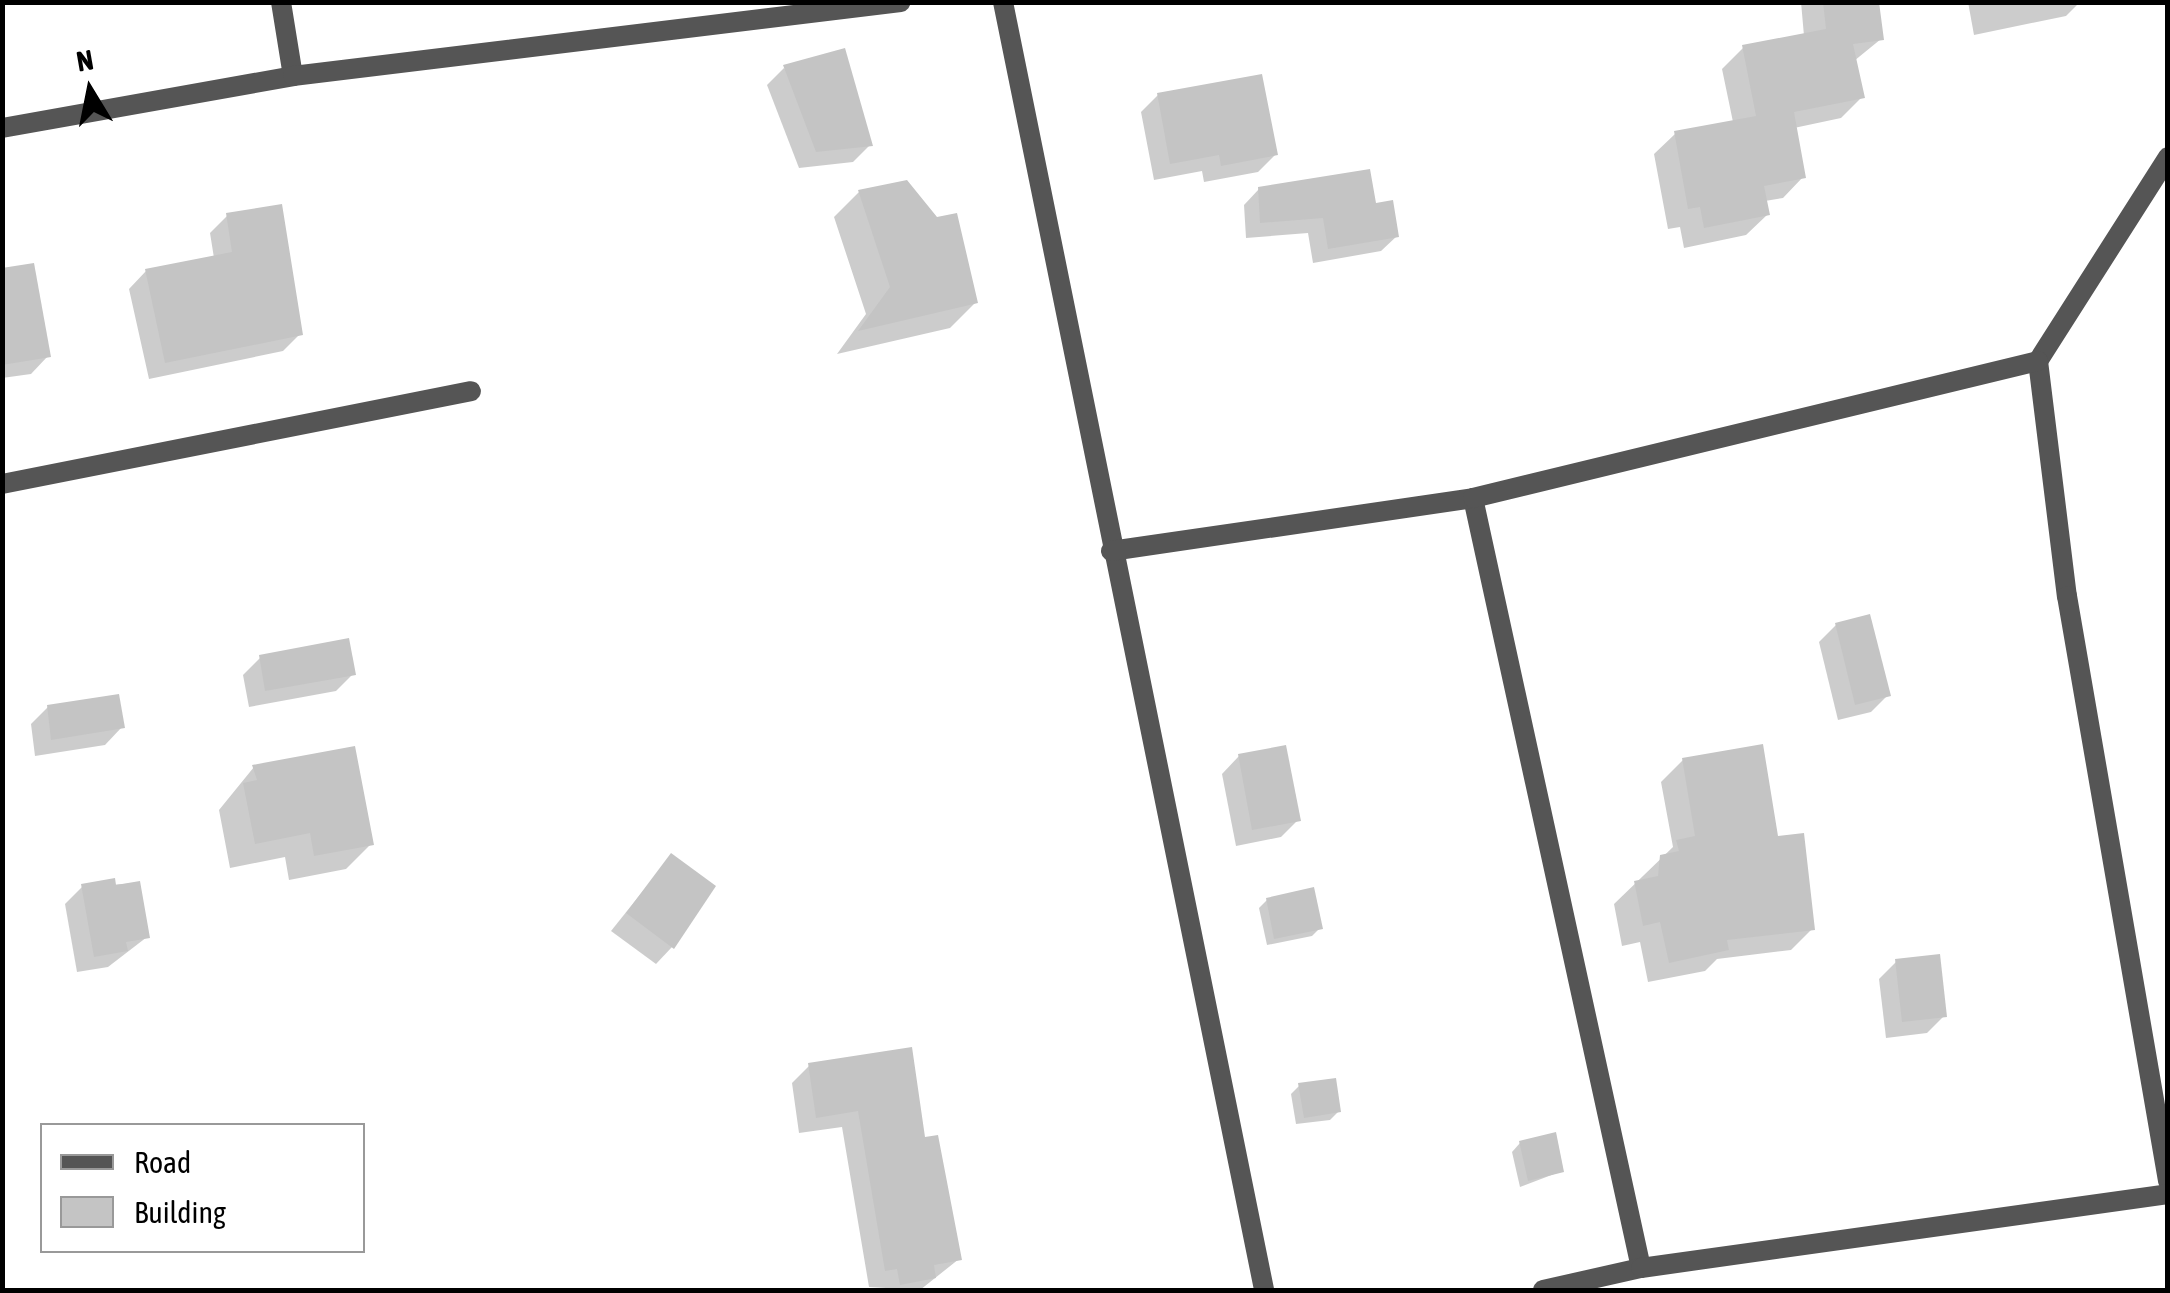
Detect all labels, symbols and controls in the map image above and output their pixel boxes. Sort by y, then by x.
north arrow [40,40,140,140]
text: N [74,43,96,78]
legend [40,1123,365,1253]
text: Road [134,1145,191,1179]
text: Building [134,1195,226,1229]

